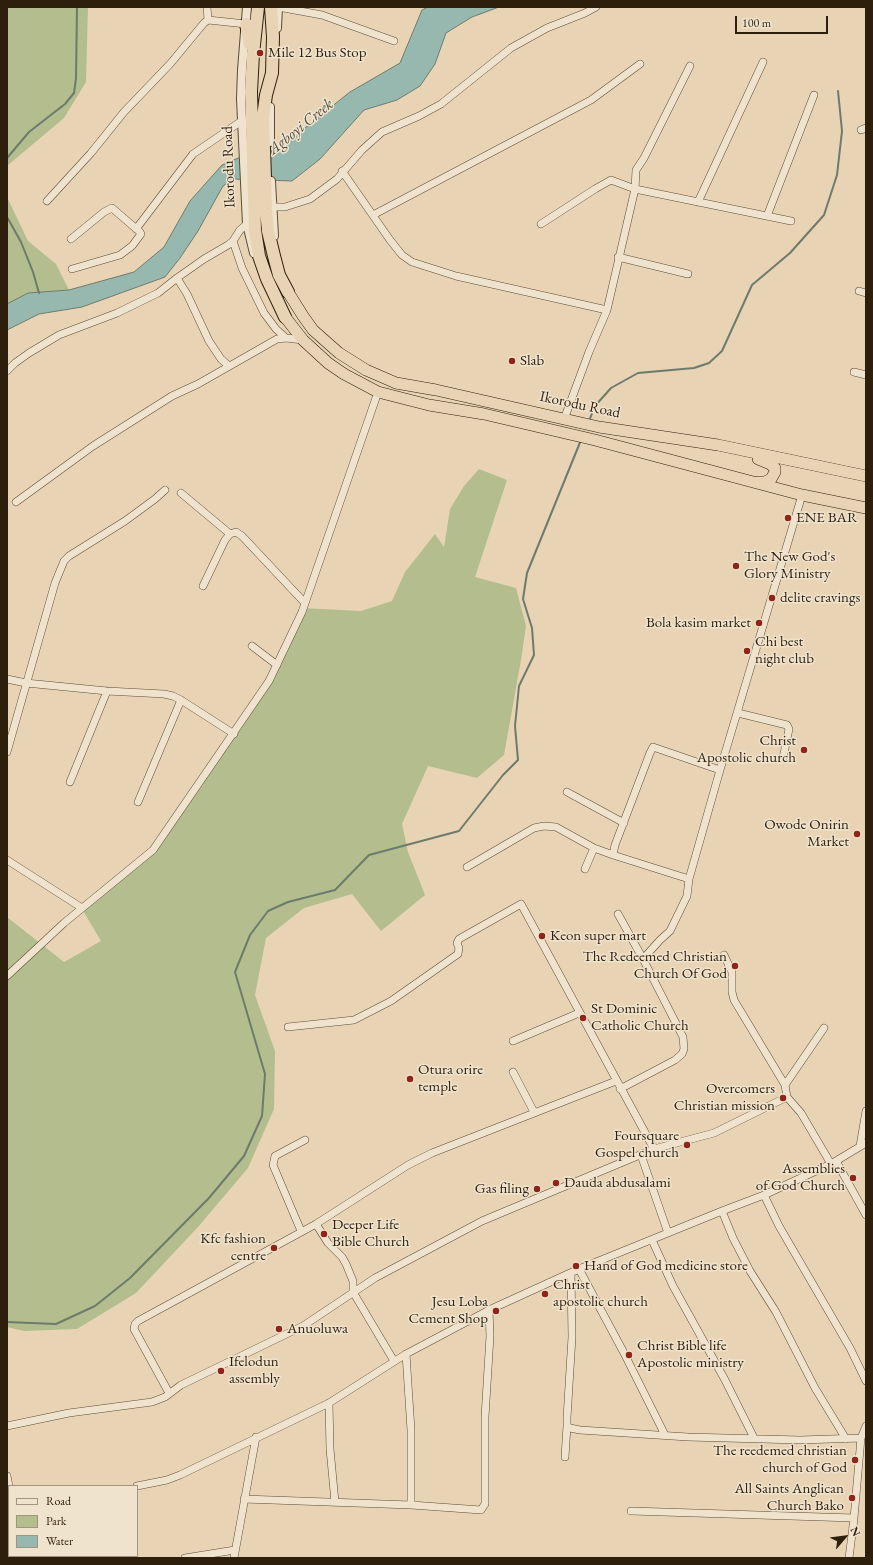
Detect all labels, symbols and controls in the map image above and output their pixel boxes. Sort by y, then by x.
scale bar [737,8,830,34]
text: 100 m [742,15,771,31]
place label: Mile 12 Bus Stop [268,44,366,62]
marker: Mile 12 Bus Stop [255,48,265,58]
water label: Agboyi Creek [265,95,337,159]
street label: Ikorodu Road [219,126,239,208]
place label: Slab [520,352,544,370]
marker: Slab [507,356,517,366]
street label: Ikorodu Road [538,388,622,422]
place label: ENE BAR [796,509,858,527]
marker: ENE BAR [783,513,793,523]
place label: The New God's Glory Ministry [744,548,835,583]
marker: The New God's Glory Ministry [731,561,741,571]
place label: delite cravings [780,589,860,607]
marker: delite cravings [767,593,777,603]
place label: Bola kasim market [646,614,751,632]
marker: Bola kasim market [754,618,764,628]
place label: Chi best night club [755,633,814,668]
marker: Chi best night club [742,646,752,656]
place label: Christ Apostolic church [697,732,796,767]
marker: Christ Apostolic church [799,745,809,755]
place label: Owode Onirin Market [764,816,849,851]
marker: Owode Onirin Market [852,829,862,839]
place label: Keon super mart [550,927,646,945]
marker: Keon super mart [537,931,547,941]
place label: The Redeemed Christian Church Of God [583,948,727,983]
marker: The Redeemed Christian Church Of God [730,961,740,971]
place label: St Dominic Catholic Church [591,1000,689,1035]
marker: St Dominic Catholic Church [578,1013,588,1023]
place label: Otura orire temple [418,1061,483,1096]
marker: Otura orire temple [405,1074,415,1084]
place label: Overcomers Christian mission [674,1080,775,1115]
marker: Overcomers Christian mission [778,1093,788,1103]
place label: Foursquare Gospel church [595,1127,679,1162]
marker: Foursquare Gospel church [682,1140,692,1150]
place label: Assemblies of God Church [756,1160,845,1195]
marker: Assemblies of God Church [848,1173,858,1183]
place label: Dauda abdusalami [564,1174,671,1192]
marker: Dauda abdusalami [551,1178,561,1188]
place label: Gas filing [475,1180,529,1198]
marker: Gas filing [532,1184,542,1194]
place label: Deeper Life Bible Church [332,1216,410,1251]
marker: Deeper Life Bible Church [319,1229,329,1239]
place label: Kfc fashion centre [200,1230,266,1265]
marker: Kfc fashion centre [269,1243,279,1253]
place label: Hand of God medicine store [584,1257,748,1275]
marker: Hand of God medicine store [571,1261,581,1271]
place label: Christ apostolic church [553,1276,648,1311]
marker: Christ apostolic church [540,1289,550,1299]
place label: Jesu Loba Cement Shop [408,1293,488,1328]
marker: Jesu Loba Cement Shop [491,1306,501,1316]
place label: Anuoluwa [287,1320,348,1338]
marker: Anuoluwa [274,1324,284,1334]
place label: Christ Bible life Apostolic ministry [637,1337,744,1372]
marker: Christ Bible life Apostolic ministry [624,1350,634,1360]
place label: Ifelodun assembly [229,1353,280,1388]
marker: Ifelodun assembly [216,1366,226,1376]
place label: The reedemed christian church of God [713,1442,847,1477]
marker: The reedemed christian church of God [850,1455,860,1465]
place label: All Saints Anglican Church Bako [734,1480,844,1515]
legend [8,1485,138,1557]
text: Road [46,1493,71,1509]
marker: All Saints Anglican Church Bako [847,1493,857,1503]
text: Park [46,1513,66,1529]
north arrow [825,1517,865,1557]
text: N [847,1524,864,1539]
text: Water [46,1533,73,1549]

